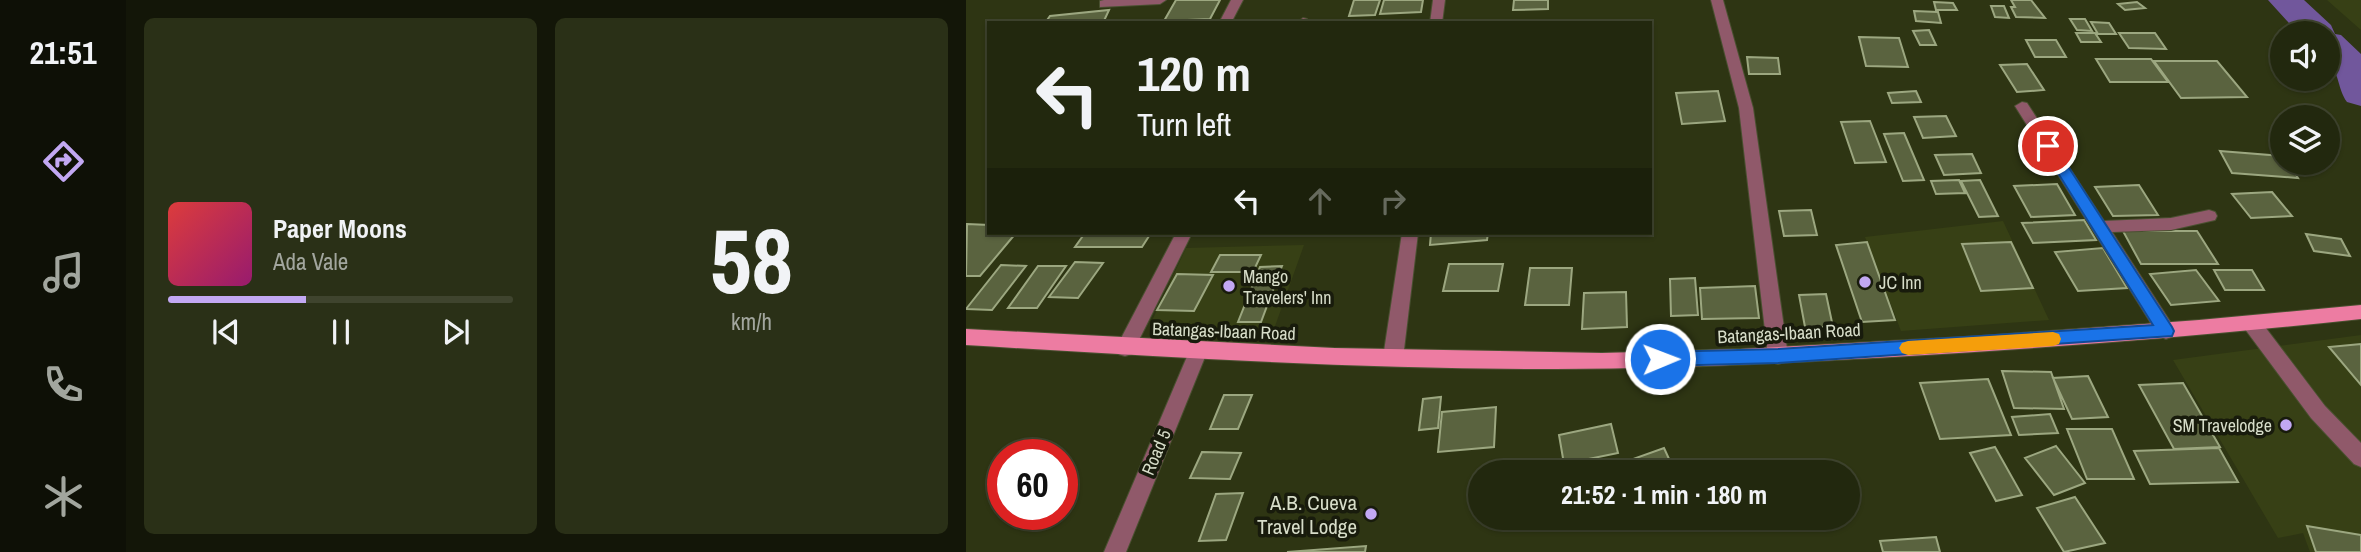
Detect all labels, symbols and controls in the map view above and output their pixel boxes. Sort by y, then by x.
map controls [2270,21,2340,175]
button: sound [2270,21,2340,91]
text: 21:51 [29,31,97,74]
text: 120 m [1137,40,1251,106]
icon: left [1022,49,1113,140]
text: Turn left [1137,103,1231,146]
button: layers [2270,105,2340,175]
pin [2018,116,2078,176]
icon: arrive [2029,127,2067,165]
icon: directions [39,137,88,186]
icon: left [1228,182,1266,220]
icon: ahead [1301,182,1339,220]
icon: right [1374,182,1412,220]
text: 58 [710,199,793,321]
text: Paper Moons [273,211,407,246]
text: Ada Vale [273,246,348,277]
icon: music [39,248,88,297]
place label: Mango Travelers' Inn [1243,264,1331,310]
place label: JC Inn [1879,270,1922,295]
marker: JC Inn [1857,274,1873,290]
marker: Mango Travelers' Inn [1221,278,1237,294]
text: km/h [731,306,772,337]
icon: previous [207,313,245,351]
icon: pause [322,313,360,351]
icon: next [437,313,475,351]
street label: Batangas-Ibaan Road [1152,316,1296,346]
street label: Batangas-Ibaan Road [1717,317,1861,349]
position arrow [1623,322,1697,396]
icon: phone [39,360,88,409]
place label: SM Travelodge [2173,413,2272,438]
marker: SM Travelodge [2278,417,2294,433]
street label: Road 5 [1135,425,1177,479]
speed limit sign: 60 [987,439,1078,530]
icon: climate [39,472,88,521]
text: 21:52 · 1 min · 180 m [1561,477,1767,512]
place label: A.B. Cueva Travel Lodge [1257,488,1357,541]
marker: A.B. Cueva Travel Lodge [1363,506,1379,522]

